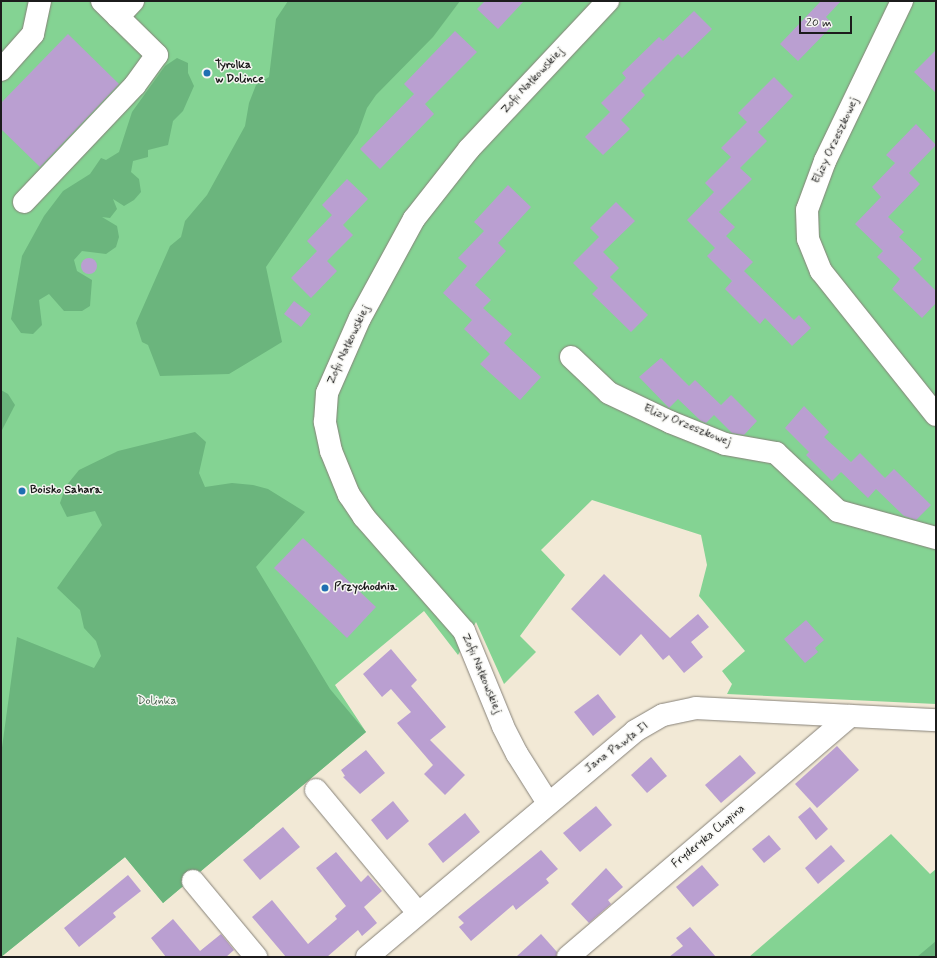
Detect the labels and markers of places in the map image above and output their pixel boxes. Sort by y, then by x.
place label: Tyrolka w Dolince [215,59,264,87]
marker: Tyrolka w Dolince [202,68,212,78]
place label: Boisko Sahara [30,484,102,498]
marker: Boisko Sahara [17,486,27,496]
place label: Przychodnia [334,581,397,595]
marker: Przychodnia [319,582,331,594]

